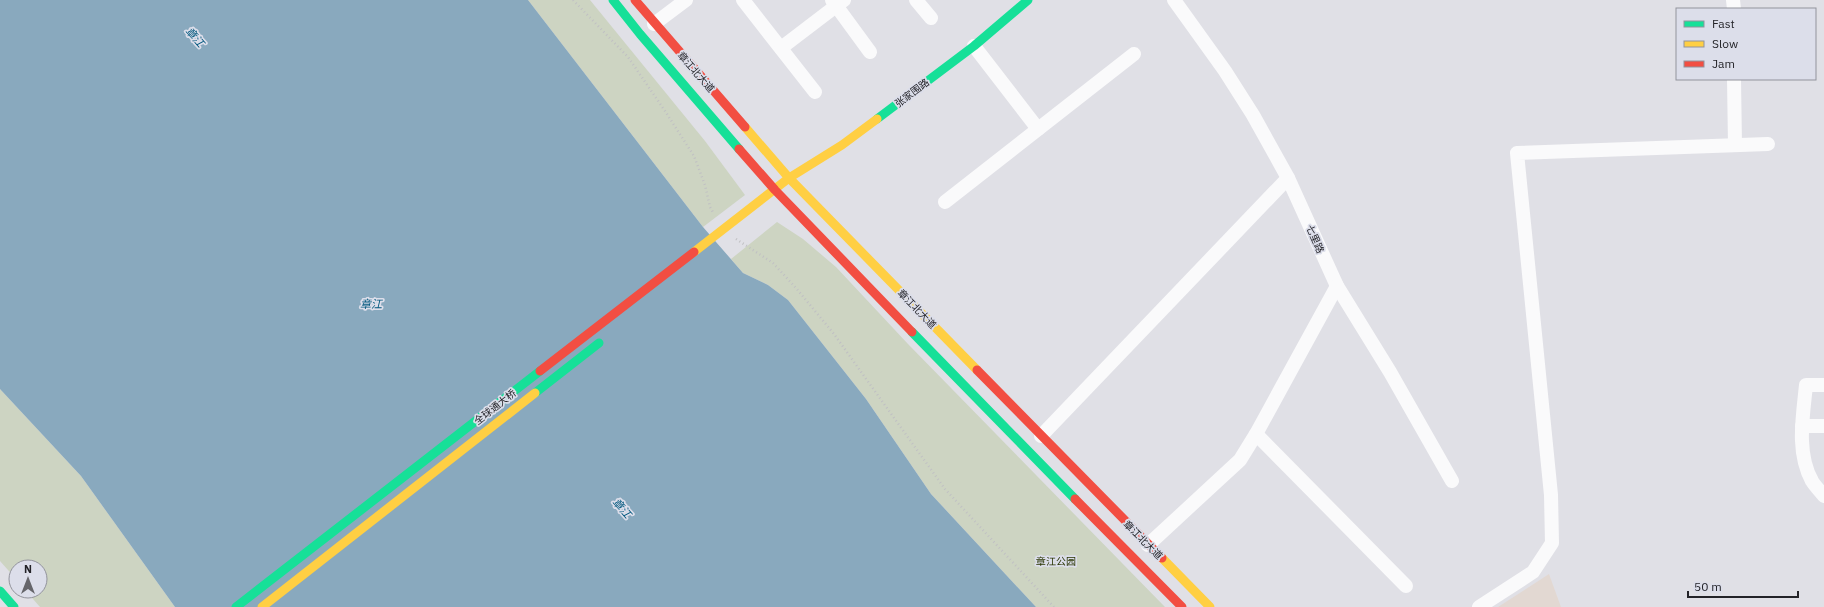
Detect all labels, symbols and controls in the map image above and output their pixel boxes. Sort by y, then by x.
legend [1676,8,1816,80]
text: Fast [1712,16,1735,31]
water label: 章江 [182,24,208,51]
text: Slow [1712,36,1738,51]
street label: 章江北大道 [675,49,717,95]
text: Jam [1712,56,1735,71]
street label: 张家围路 [892,76,932,110]
street label: 七里路 [1303,223,1327,255]
street label: 章江北大道 [895,287,939,331]
water label: 章江 [360,297,383,311]
street label: 全球通大桥 [471,386,519,428]
water label: 章江 [609,495,635,522]
street label: 章江北大道 [1121,518,1165,562]
park label: 章江公园 [1036,555,1076,568]
north arrow [8,559,48,599]
text: N [24,562,32,576]
scale bar [1688,573,1798,599]
text: 50 m [1694,579,1722,594]

